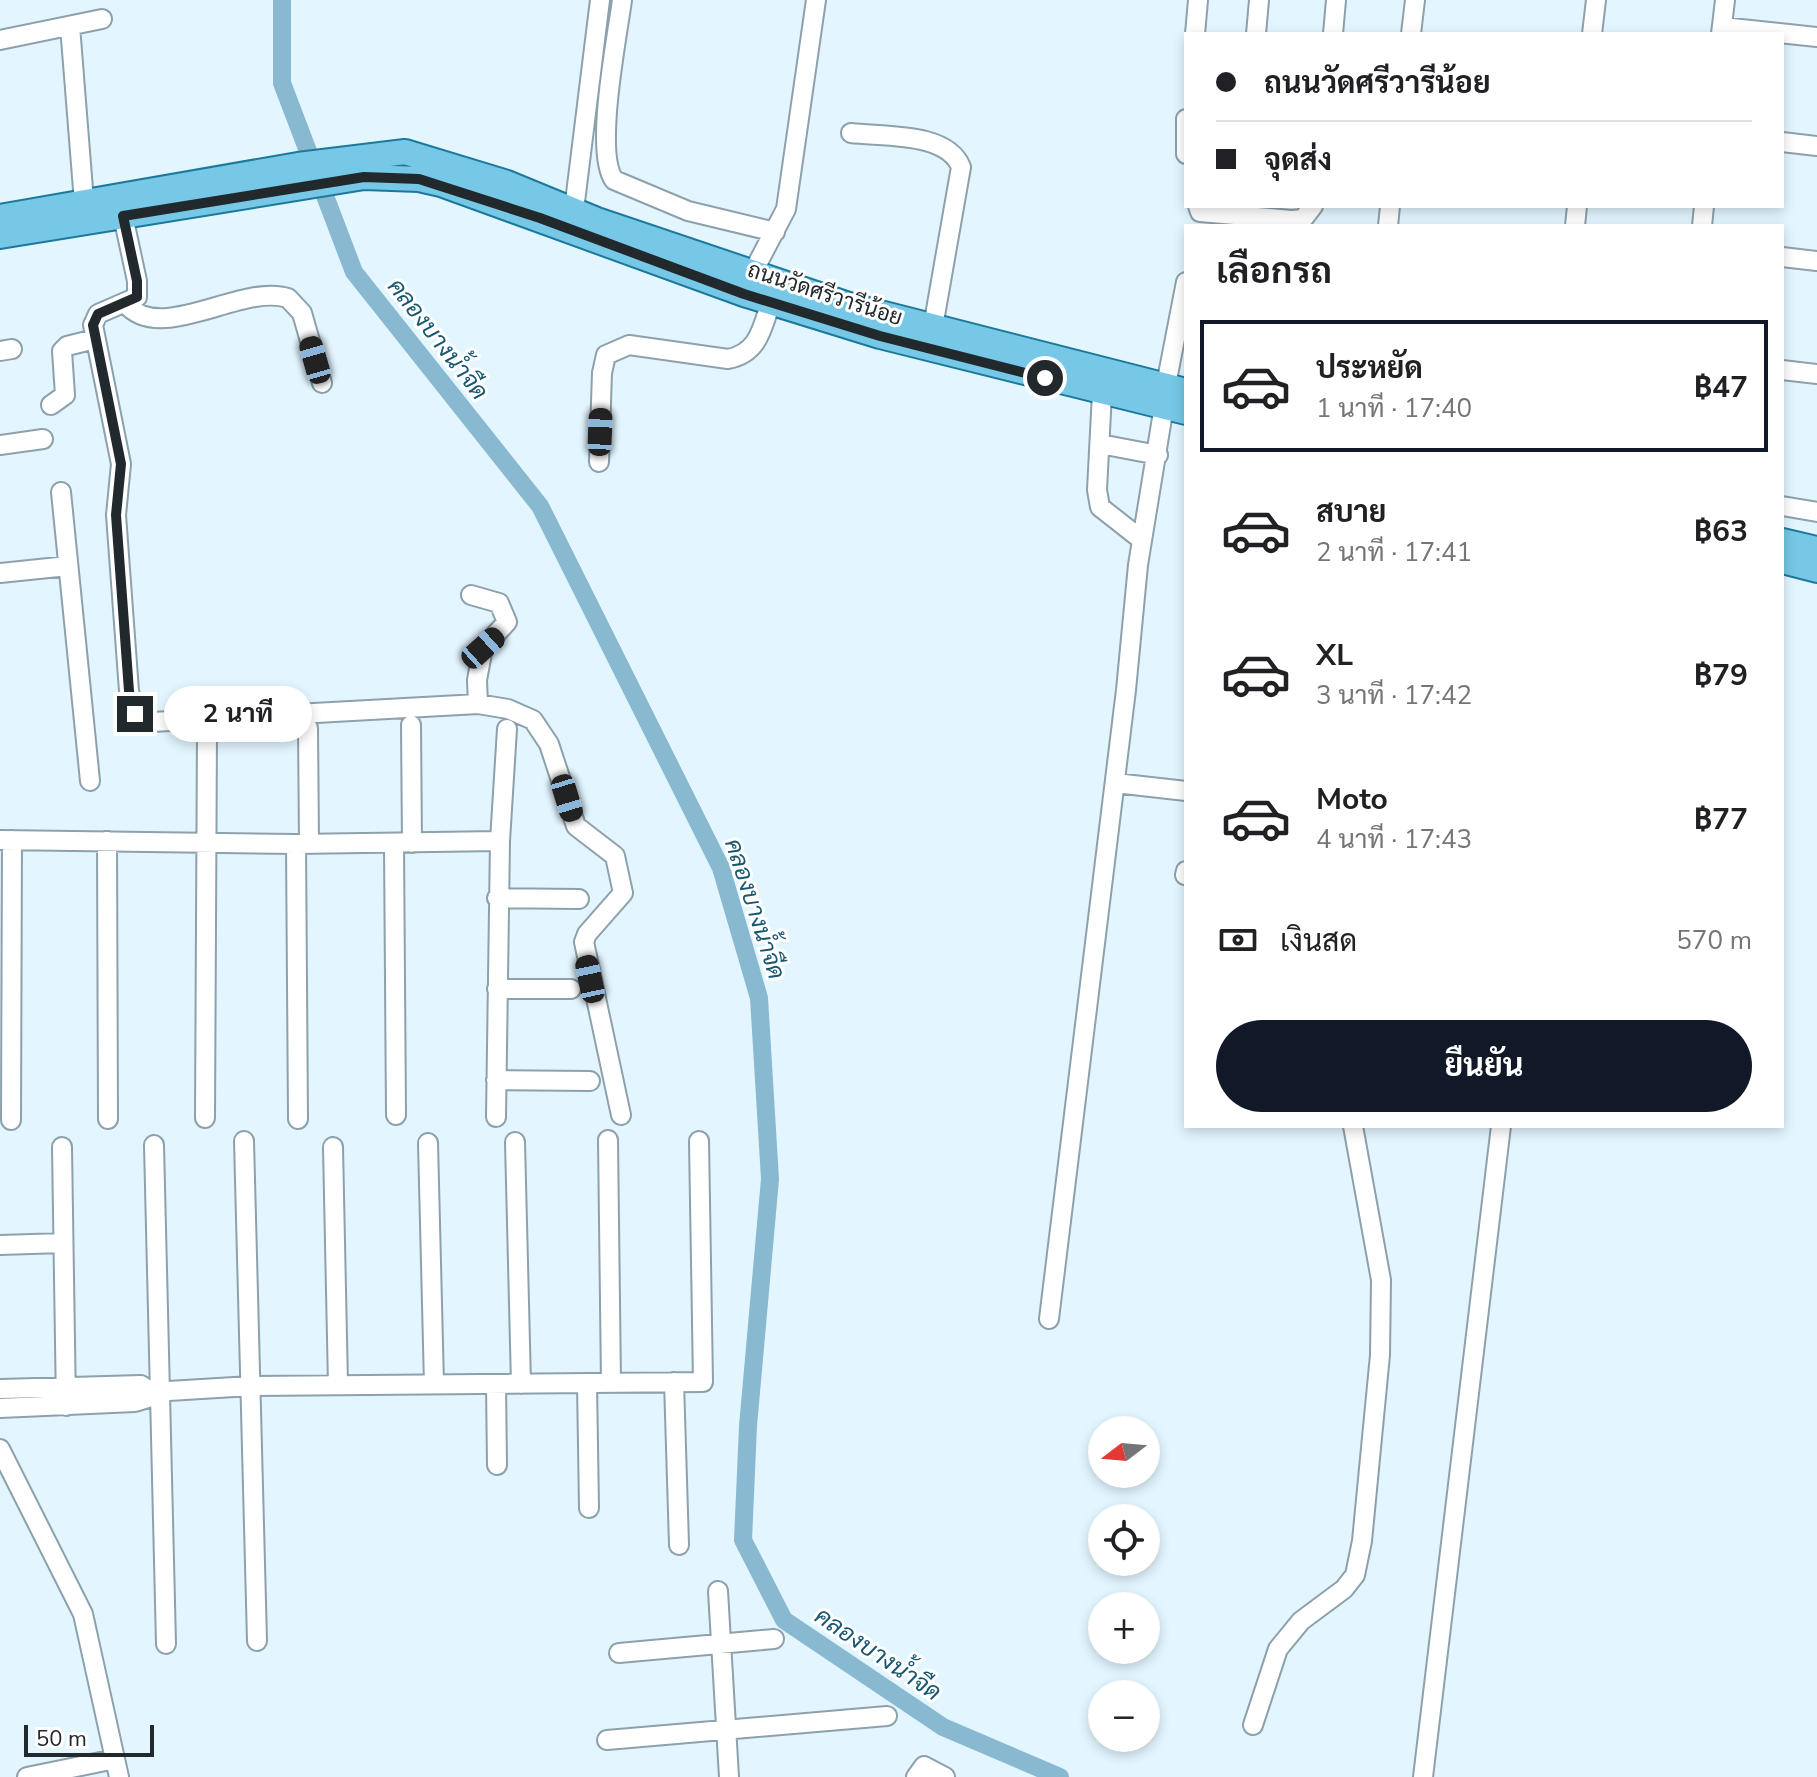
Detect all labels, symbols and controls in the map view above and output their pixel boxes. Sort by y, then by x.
text: ถนนวัดศรีวารีน้อย [1264,63,1491,104]
text: จุดส่ง [1264,140,1332,181]
text: เลือกรถ [1216,247,1332,296]
street label: ถนนวัดศรีวารีน้อย [744,255,906,333]
water label: คลองบางน้ำจืด [380,269,499,406]
car [297,334,333,386]
text: ประหยัด [1316,348,1423,389]
icon: car [1220,350,1292,422]
route start [1027,360,1063,396]
text: ฿47 [1694,367,1748,408]
text: 1 นาที · 17:40 [1316,391,1472,426]
car [587,408,613,456]
text: สบาย [1316,492,1386,533]
icon: car [1220,494,1292,566]
text: ฿63 [1694,511,1748,552]
text: 2 นาที · 17:41 [1316,535,1472,570]
car [457,623,509,673]
text: XL [1316,635,1353,676]
icon: car [1220,638,1292,710]
text: ฿79 [1694,655,1748,696]
text: 3 นาที · 17:42 [1316,678,1472,713]
callout: 2 นาที [163,686,311,742]
route end [117,696,153,732]
text: 2 นาที [203,696,273,731]
car [549,772,585,824]
text: Moto [1316,779,1388,820]
icon: car [1220,782,1292,854]
text: ฿77 [1694,799,1748,840]
text: 4 นาที · 17:43 [1316,822,1472,857]
water label: คลองบางน้ำจืด [717,833,797,983]
icon: cash [1216,918,1260,962]
text: เงินสด [1280,921,1357,962]
text: 570 m [1676,923,1752,958]
car [573,953,607,1005]
button: ยืนยัน [1216,1020,1752,1112]
north arrow [1088,1416,1160,1488]
map controls [1088,1416,1160,1752]
button: locate [1088,1504,1160,1576]
button: + [1088,1592,1160,1664]
water label: คลองบางน้ำจืด [809,1597,950,1708]
button: − [1088,1680,1160,1752]
scale bar [24,1721,154,1757]
text: 50 m [36,1724,87,1754]

